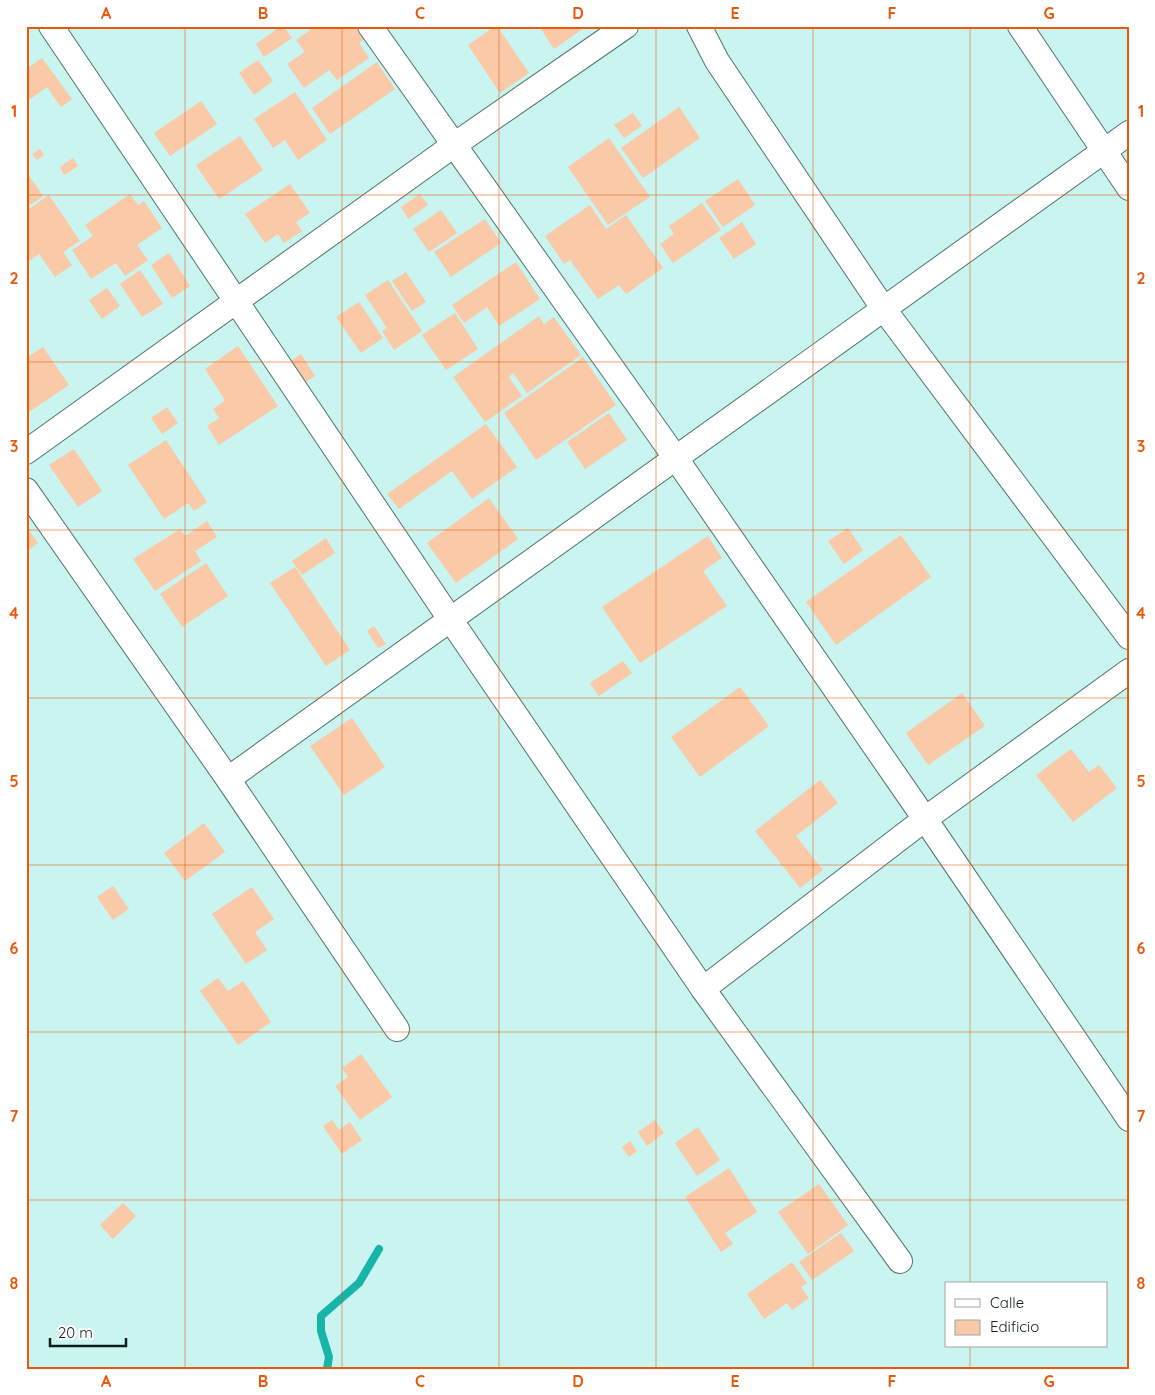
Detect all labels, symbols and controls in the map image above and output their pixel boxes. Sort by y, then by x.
text: A [101,3,112,23]
text: B [258,3,268,23]
text: C [415,3,425,23]
text: D [572,3,584,23]
text: E [730,3,740,23]
text: F [888,3,897,23]
text: G [1043,3,1055,23]
text: 1 [11,101,17,121]
text: 1 [1138,101,1144,121]
text: 2 [9,268,19,288]
text: 2 [1136,268,1146,288]
text: 3 [10,436,18,456]
text: 3 [1137,436,1145,456]
text: 4 [9,603,19,623]
text: 4 [1136,603,1146,623]
text: 5 [9,771,19,791]
text: 5 [1136,771,1146,791]
text: 6 [10,938,19,958]
text: 6 [1137,938,1146,958]
text: 7 [10,1106,19,1126]
text: 7 [1137,1106,1146,1126]
text: 8 [10,1273,19,1293]
text: 8 [1137,1273,1146,1293]
legend [945,1282,1108,1348]
text: Calle [990,1293,1024,1312]
scale bar [50,1315,126,1347]
text: Edificio [990,1317,1039,1336]
text: 20 m [58,1323,93,1342]
text: A [101,1371,112,1391]
text: B [258,1371,268,1391]
text: C [415,1371,425,1391]
text: D [572,1371,584,1391]
text: E [730,1371,740,1391]
text: F [888,1371,897,1391]
text: G [1043,1371,1055,1391]

